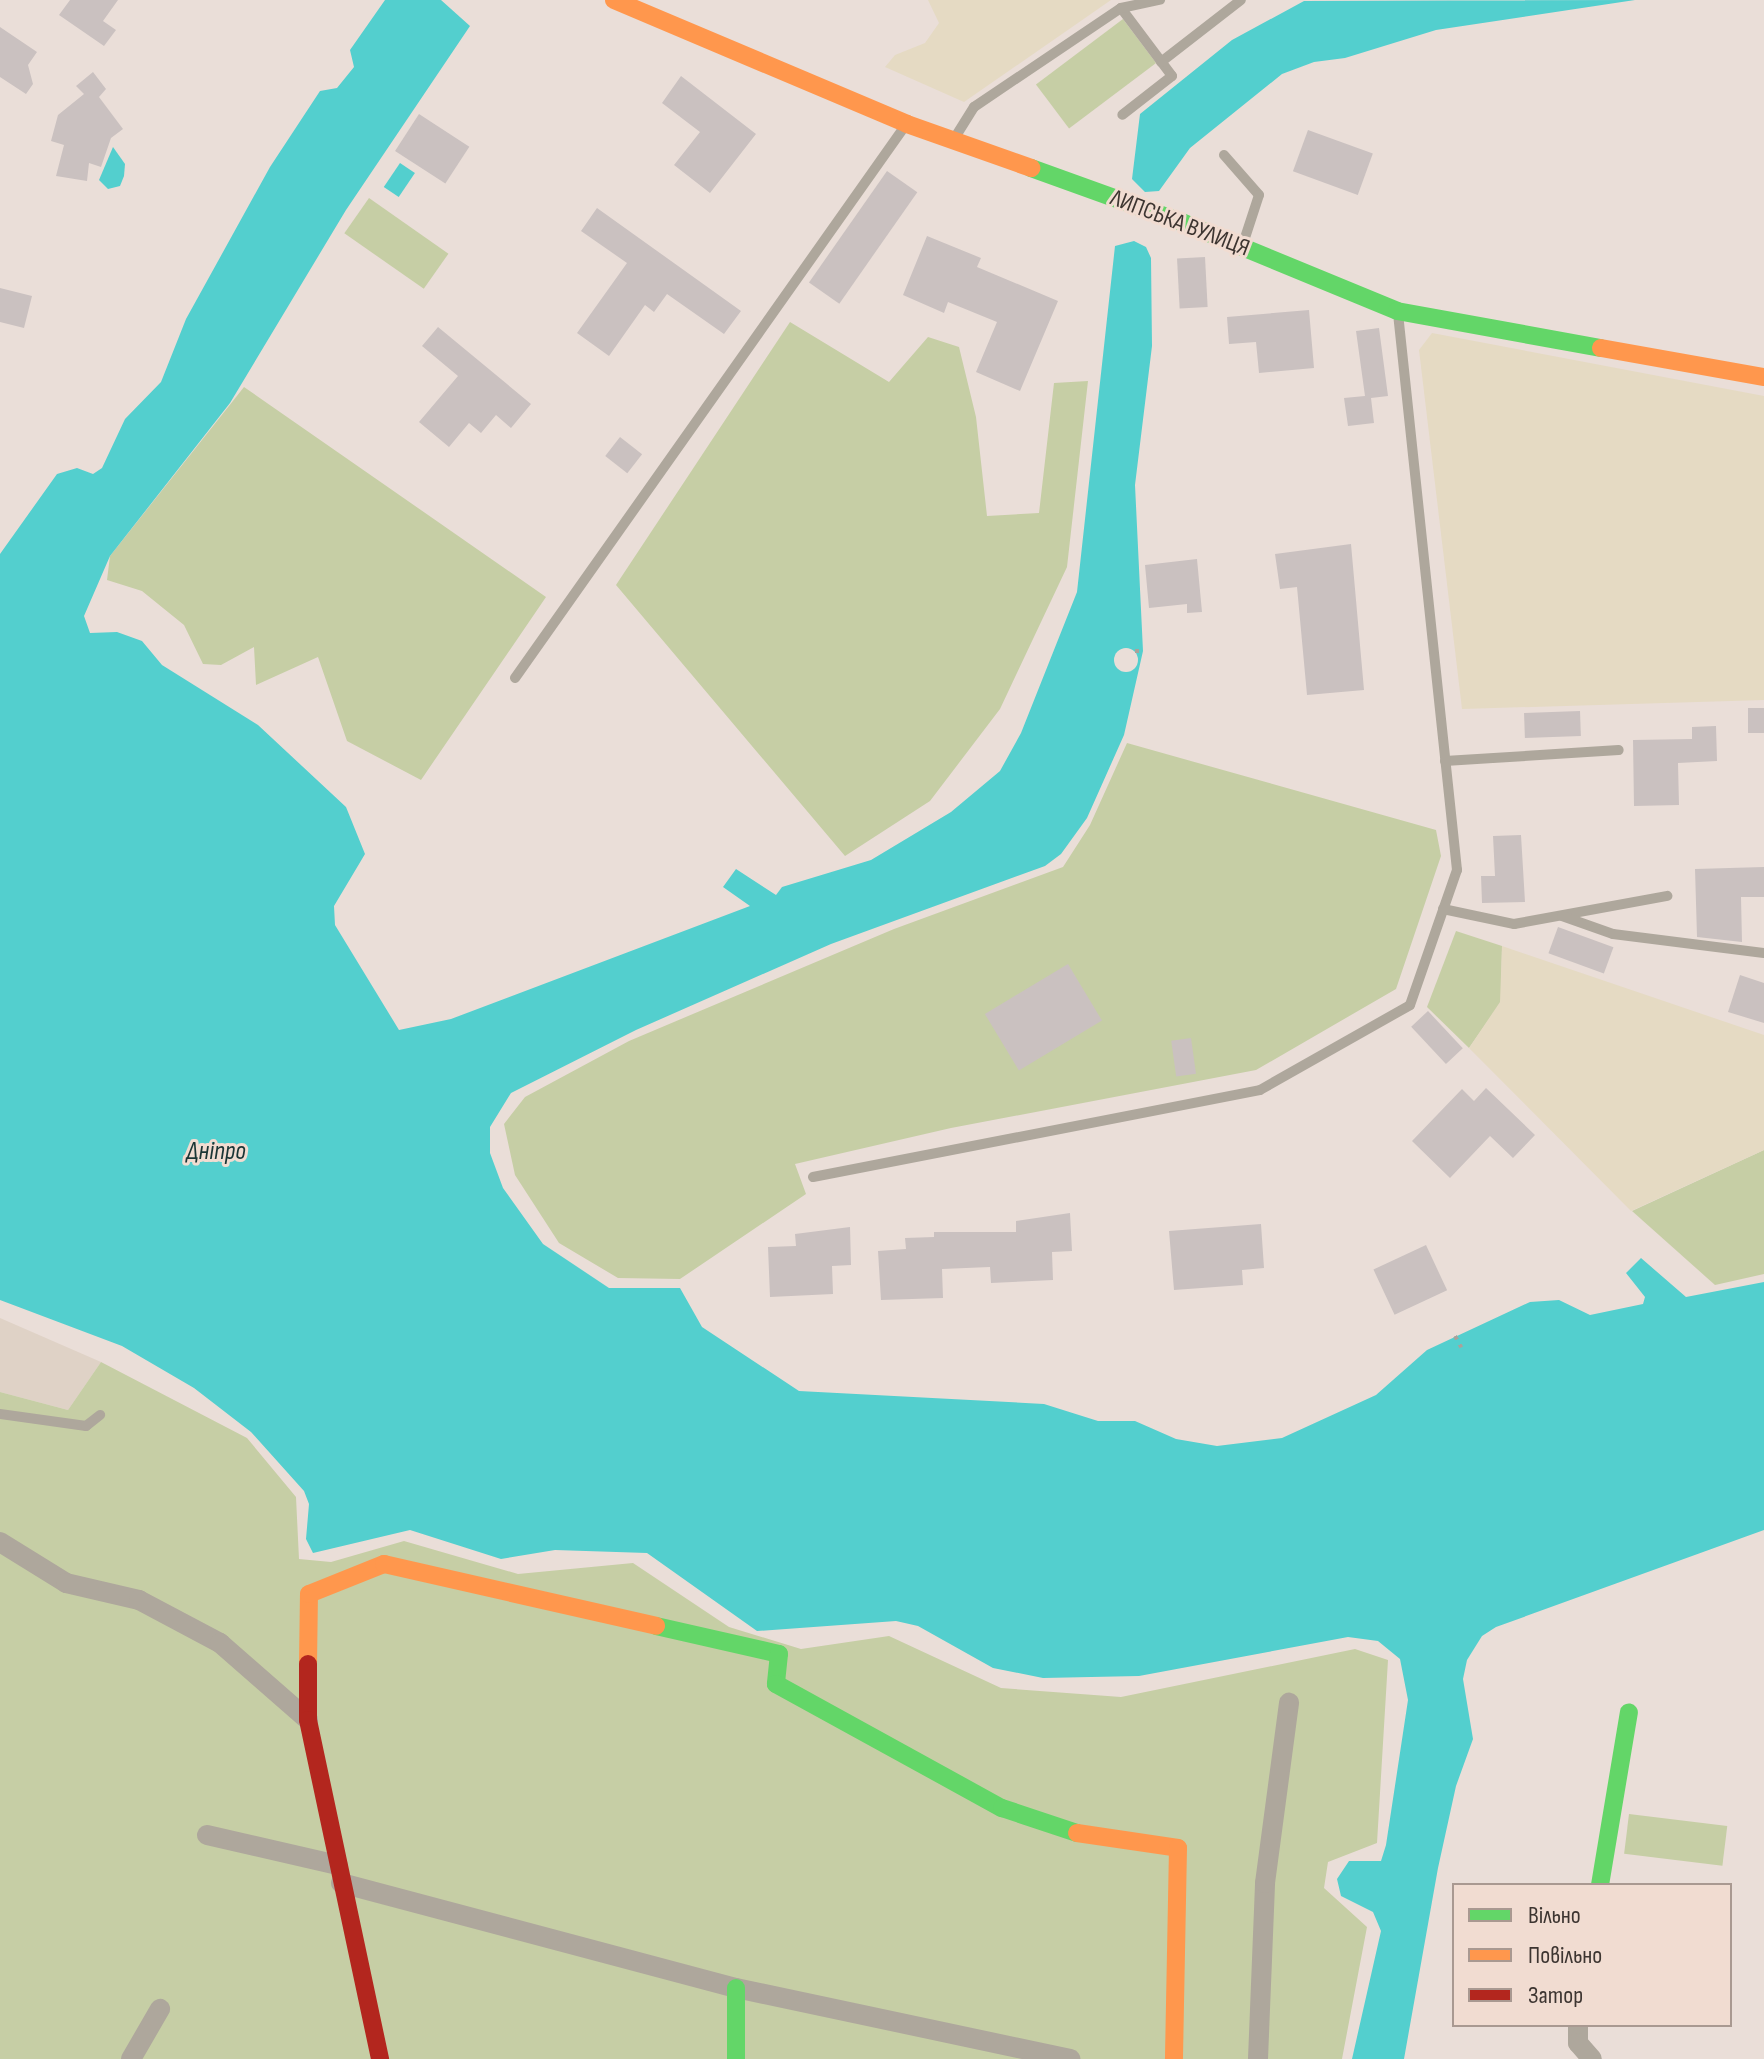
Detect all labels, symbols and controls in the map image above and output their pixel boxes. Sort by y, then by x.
street label: ЛИПСЬКА ВУЛИЦЯ [1106,183,1254,263]
water label: Дніпро [186,1136,246,1168]
legend [1452,1883,1732,2027]
text: Вільно [1528,1901,1581,1930]
text: Повільно [1528,1941,1602,1970]
text: Затор [1528,1981,1583,2010]

